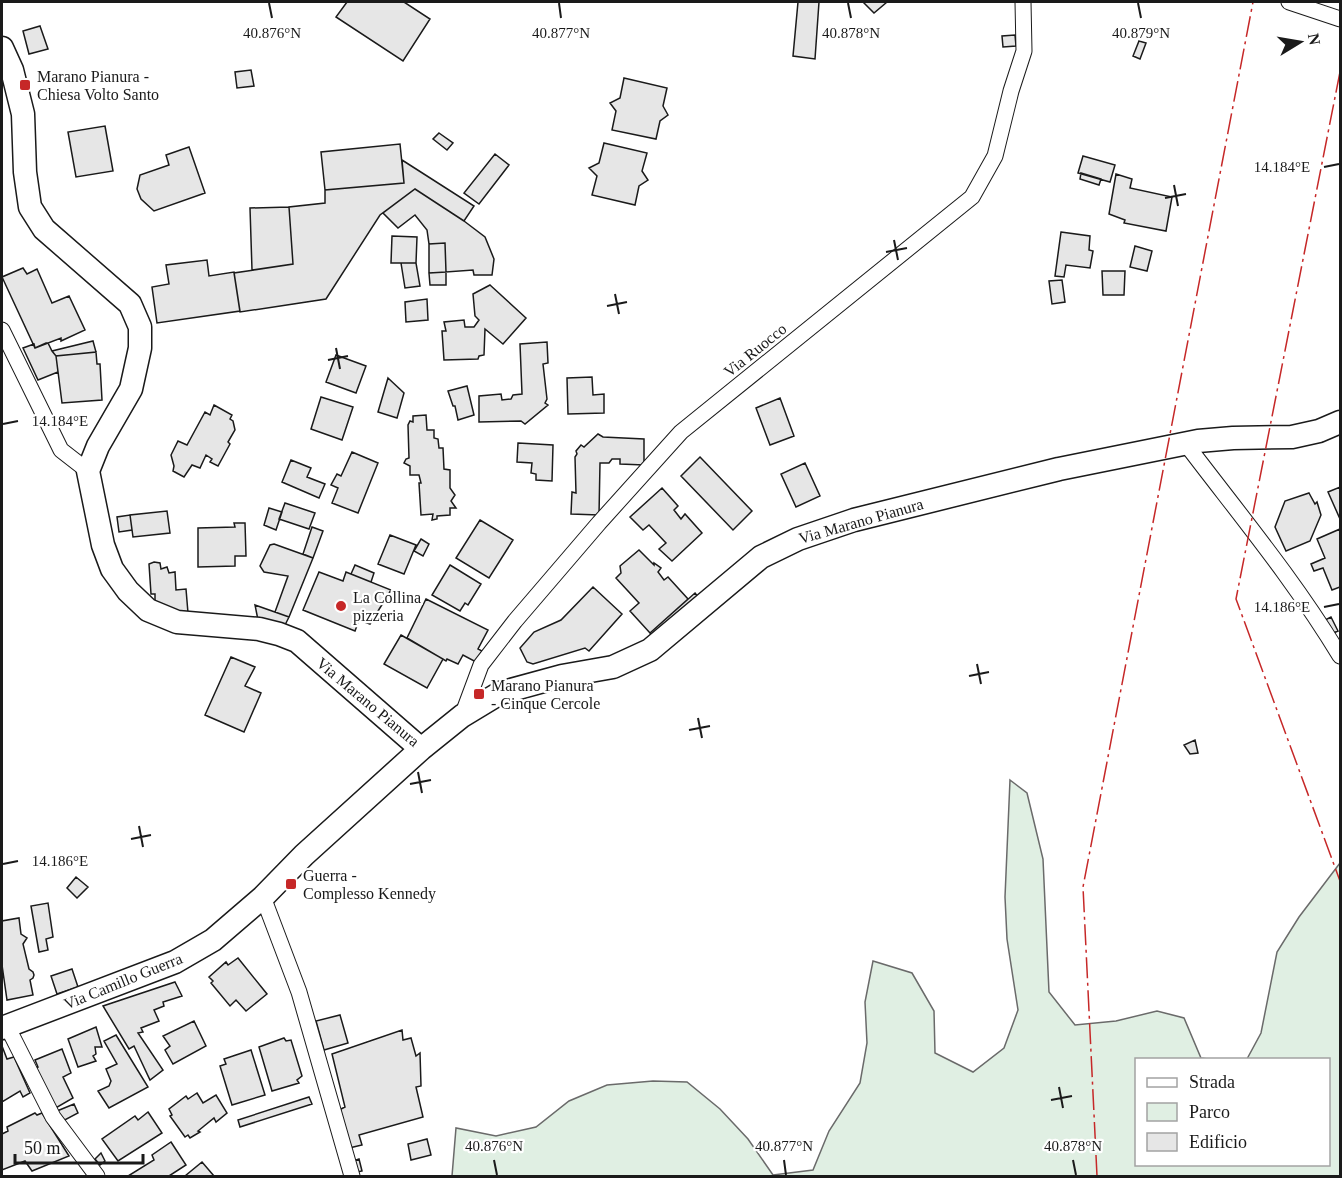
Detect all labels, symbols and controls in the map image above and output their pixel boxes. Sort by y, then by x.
north arrow [1270,12,1330,72]
text: 40.876°N [243,25,301,41]
text: 40.877°N [532,25,590,41]
text: 40.878°N [822,25,880,41]
text: 40.879°N [1112,25,1170,41]
text: N [1305,32,1324,47]
place label: Marano Pianura - Chiesa Volto Santo [37,68,159,103]
marker: Marano Pianura - Chiesa Volto Santo [18,78,32,92]
text: 14.184°E [1254,159,1310,175]
street label: Via Ruocco [721,320,789,380]
text: 14.184°E [32,413,88,429]
street label: Via Marano Pianura [797,495,925,547]
place label: La Collina pizzeria [353,589,421,625]
marker: La Collina pizzeria [334,599,348,613]
text: 14.186°E [1254,599,1310,615]
street label: Via Marano Pianura [313,654,423,750]
place label: Marano Pianura - Cinque Cercole [491,677,600,713]
marker: Marano Pianura - Cinque Cercole [472,687,486,701]
text: 14.186°E [32,853,88,869]
place label: Guerra - Complesso Kennedy [303,867,436,903]
marker: Guerra - Complesso Kennedy [284,877,298,891]
street label: Via Camillo Guerra [61,949,185,1013]
legend [1135,1058,1330,1166]
text: Strada [1189,1072,1235,1092]
text: Parco [1189,1102,1230,1122]
scale bar [15,1127,142,1165]
text: Edificio [1189,1132,1247,1152]
text: 50 m [24,1138,61,1158]
text: 40.876°N [465,1138,523,1154]
text: 40.877°N [755,1138,813,1154]
text: 40.878°N [1044,1138,1102,1154]

